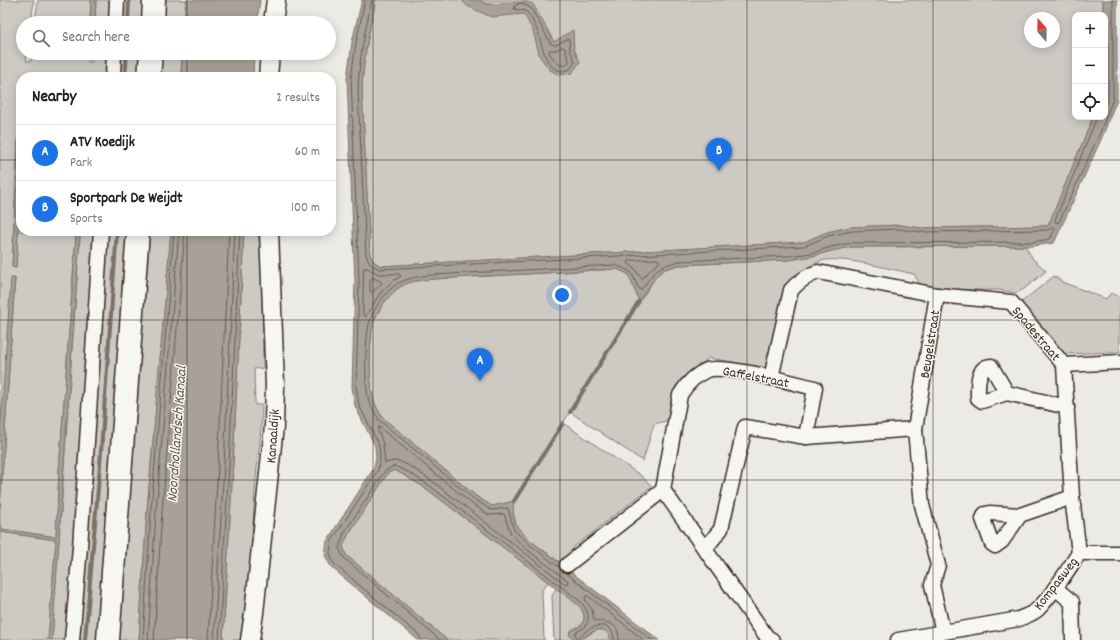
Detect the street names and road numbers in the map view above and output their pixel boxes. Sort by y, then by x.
street label: Spadestraat [1006,302,1064,366]
street label: Beugelstraat [916,309,946,380]
street label: Gaffelstraat [721,362,790,394]
street label: Kanaaldijk [262,408,286,464]
street label: Kompasweg [1029,553,1084,615]

